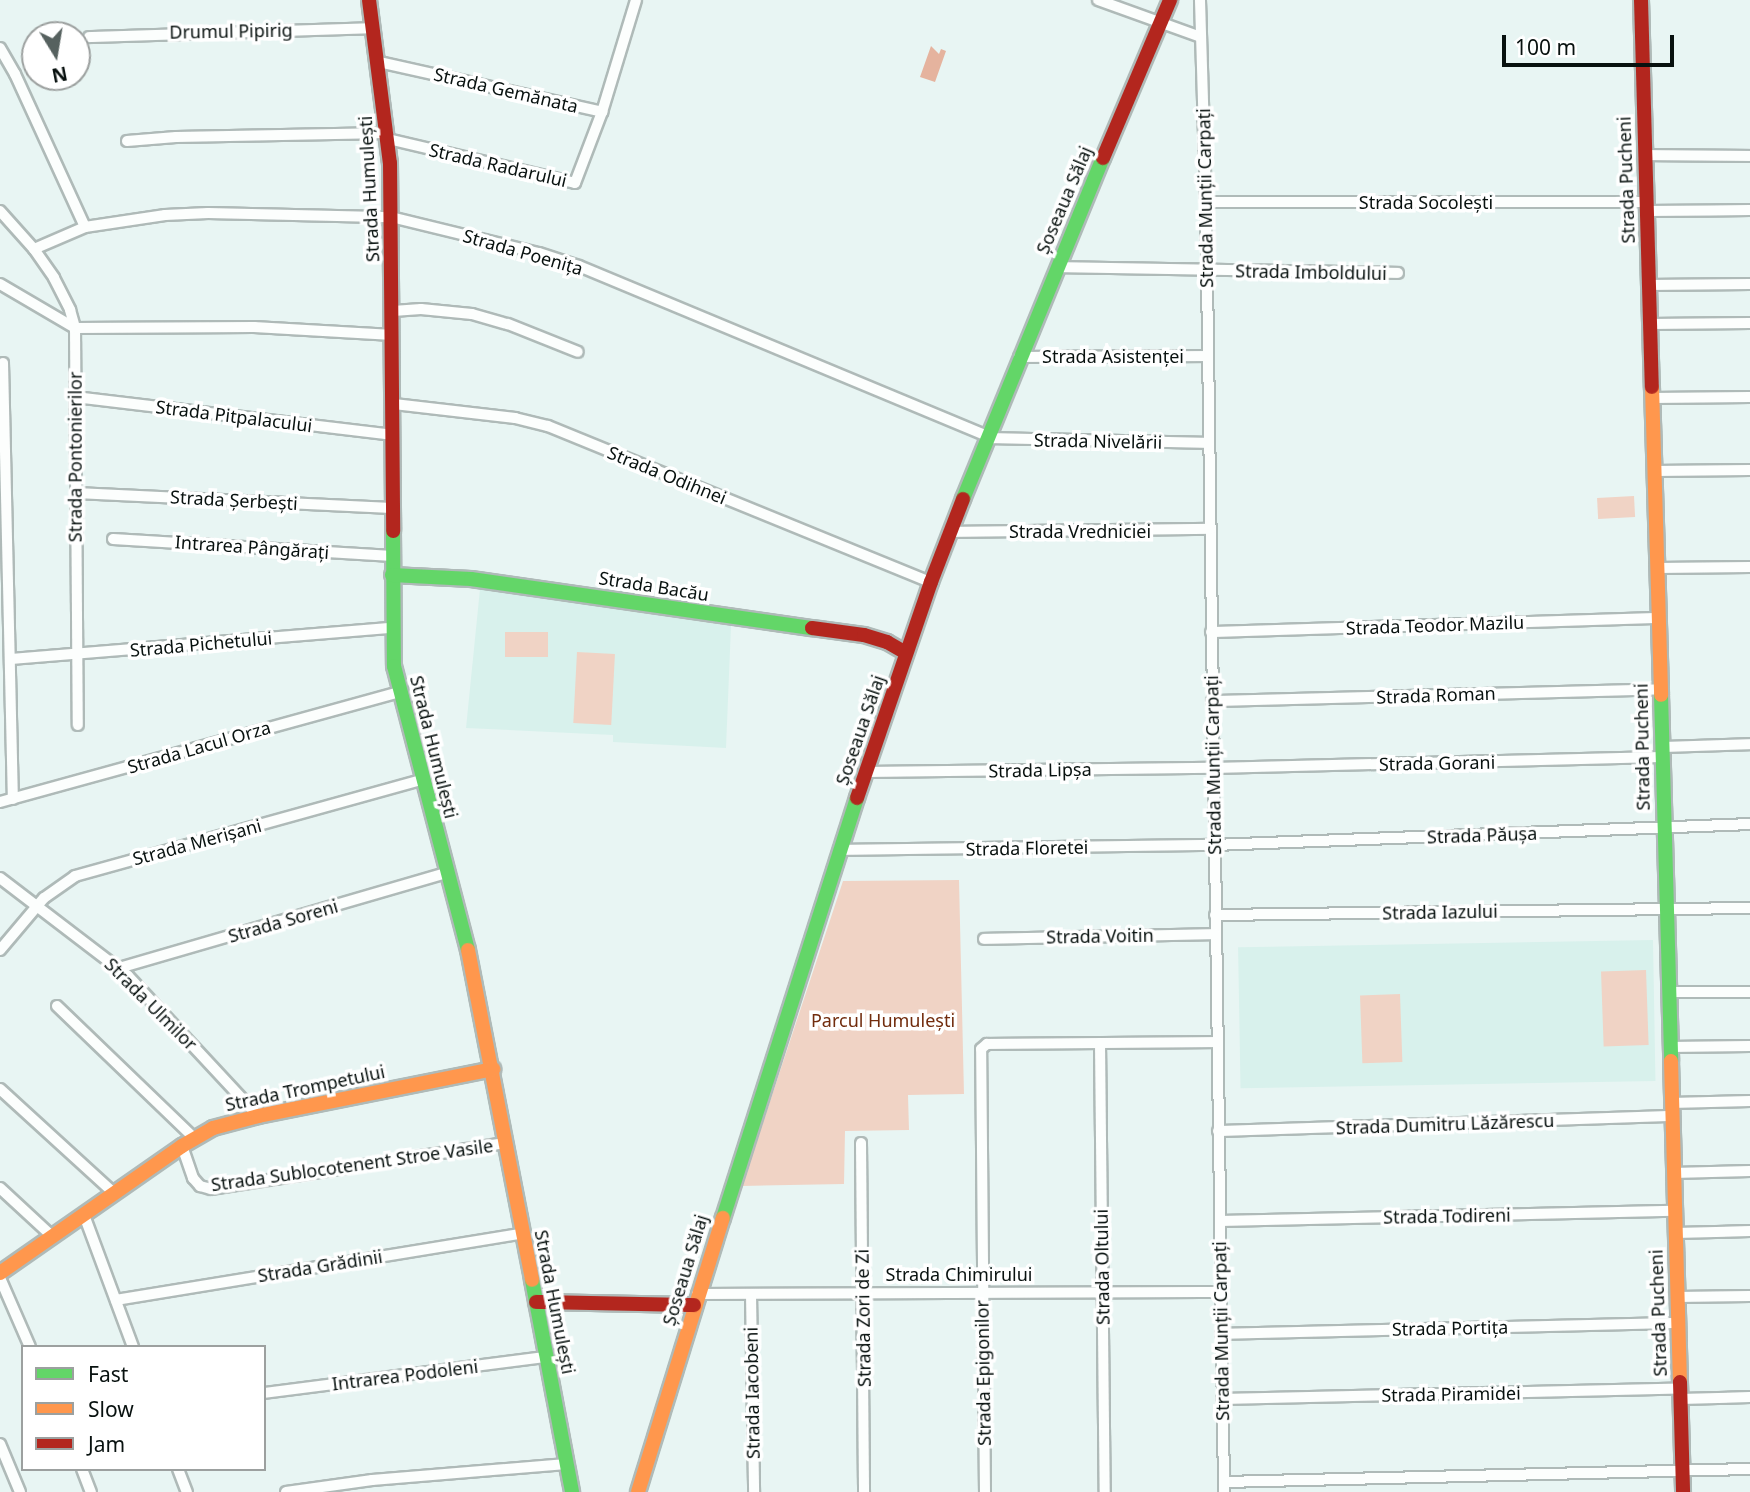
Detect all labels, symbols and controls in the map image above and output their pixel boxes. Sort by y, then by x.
street label: Drumul Pipirig [169,19,293,43]
north arrow [21,21,91,91]
scale bar [1505,21,1676,65]
text: 100 m [1515,33,1576,61]
text: N [50,60,70,89]
street label: Strada Gemănata [432,63,580,117]
street label: Strada Munții Carpați [1193,108,1217,288]
street label: Strada Humulești [354,115,384,263]
street label: Strada Pucheni [1613,116,1639,244]
street label: Strada Radarului [427,139,569,191]
street label: Șoseaua Sălaj [1032,143,1096,257]
street label: Strada Socolești [1359,191,1493,213]
street label: Strada Poenița [461,225,585,279]
street label: Strada Imboldului [1235,260,1387,284]
street label: Strada Asistenței [1042,345,1184,367]
street label: Strada Pontonierilor [64,372,86,542]
street label: Strada Pitpalacului [155,396,313,436]
street label: Strada Nivelării [1034,429,1162,453]
street label: Strada Odihnei [604,441,730,509]
street label: Strada Șerbești [170,486,298,514]
street label: Strada Vredniciei [1009,520,1151,542]
street label: Intrarea Pângărați [174,531,330,563]
street label: Strada Bacău [597,567,711,605]
street label: Strada Teodor Mazilu [1345,611,1525,639]
street label: Strada Pichetului [129,627,273,661]
street label: Șoseaua Sălaj [831,672,889,788]
street label: Strada Humulești [406,673,462,821]
street label: Strada Munții Carpați [1201,675,1225,855]
street label: Strada Roman [1376,682,1496,708]
street label: Strada Pucheni [1630,683,1654,811]
street label: Strada Lacul Orza [125,716,273,778]
street label: Strada Gorani [1379,751,1495,775]
street label: Strada Lipșa [988,758,1092,782]
street label: Strada Merișani [130,814,264,870]
street label: Strada Păușa [1427,822,1537,848]
street label: Strada Floretei [965,836,1089,860]
street label: Strada Soreni [226,895,340,947]
street label: Strada Iazului [1382,900,1498,924]
street label: Strada Voitin [1046,924,1154,948]
street label: Strada Ulmilor [100,953,202,1055]
park label: Parcul Humulești [811,1009,955,1031]
street label: Strada Trompetului [223,1061,387,1115]
street label: Strada Dumitru Lăzărescu [1335,1109,1555,1139]
street label: Strada Sublocotenent Stroe Vasile [210,1135,494,1195]
street label: Strada Todireni [1383,1204,1511,1228]
street label: Strada Oltului [1090,1209,1114,1325]
street label: Șoseaua Sălaj [658,1212,712,1328]
street label: Strada Humulești [530,1228,580,1376]
street label: Strada Munții Carpați [1209,1241,1233,1421]
street label: Strada Grădinii [256,1245,384,1287]
street label: Strada Zori de Zi [851,1249,875,1387]
street label: Strada Pucheni [1645,1249,1671,1377]
street label: Strada Chimirului [886,1263,1032,1285]
street label: Strada Epigonilor [971,1300,995,1446]
street label: Strada Portița [1392,1316,1508,1340]
street label: Strada Iacobeni [740,1327,764,1459]
legend [21,1345,266,1471]
street label: Intrarea Podoleni [331,1355,479,1395]
text: Fast [88,1360,128,1388]
street label: Strada Piramidei [1381,1382,1521,1406]
text: Slow [88,1395,134,1423]
text: Jam [88,1430,125,1458]

